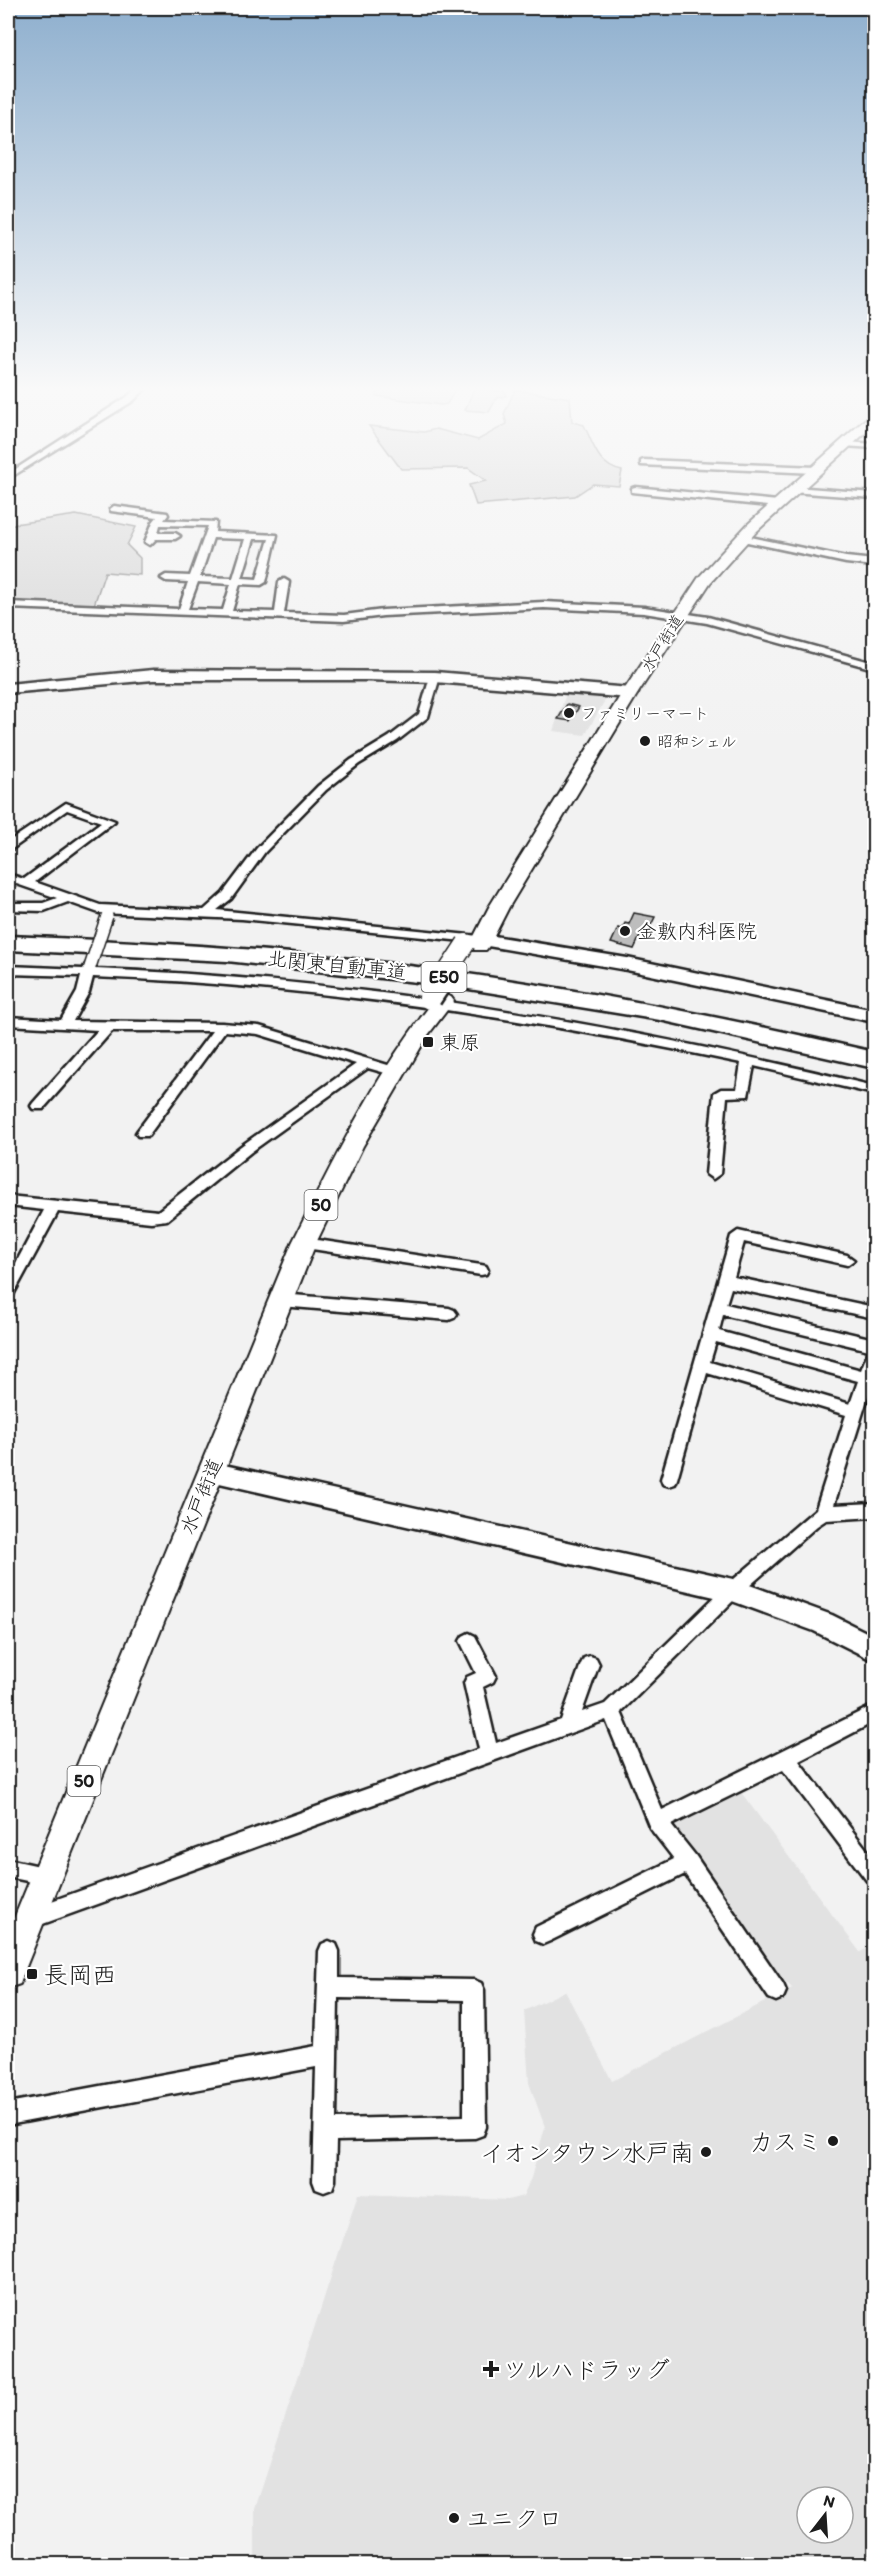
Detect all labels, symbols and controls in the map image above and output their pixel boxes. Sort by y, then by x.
street label: 水戸街道 [637,611,687,675]
place label: ファミリーマート [581,704,709,723]
marker: ファミリーマート [562,706,576,720]
place label: 昭和シェル [657,732,737,751]
marker: 昭和シェル [638,734,652,748]
place label: 金敷内科医院 [637,919,757,943]
marker: 金敷内科医院 [618,924,632,938]
street label: 北関東自動車道 [266,946,408,984]
road number: E50 [422,962,466,992]
place label: 東原 [440,1030,480,1054]
marker: 東原 [421,1035,435,1049]
road number: 50 [304,1190,338,1220]
street label: 水戸街道 [175,1454,227,1538]
road number: 50 [68,1766,100,1796]
place label: 長岡西 [44,1960,116,1989]
marker: 長岡西 [25,1967,39,1981]
place label: カスミ [749,2127,821,2156]
marker: カスミ [826,2134,840,2148]
place label: イオンタウン水戸南 [480,2138,694,2167]
marker: イオンタウン水戸南 [699,2145,713,2159]
place label: ツルハドラッグ [503,2355,670,2384]
marker: ツルハドラッグ [484,2362,498,2376]
north arrow [795,2485,855,2545]
text: N [821,2490,837,2512]
place label: ユニクロ [466,2504,562,2533]
marker: ユニクロ [447,2511,461,2525]

